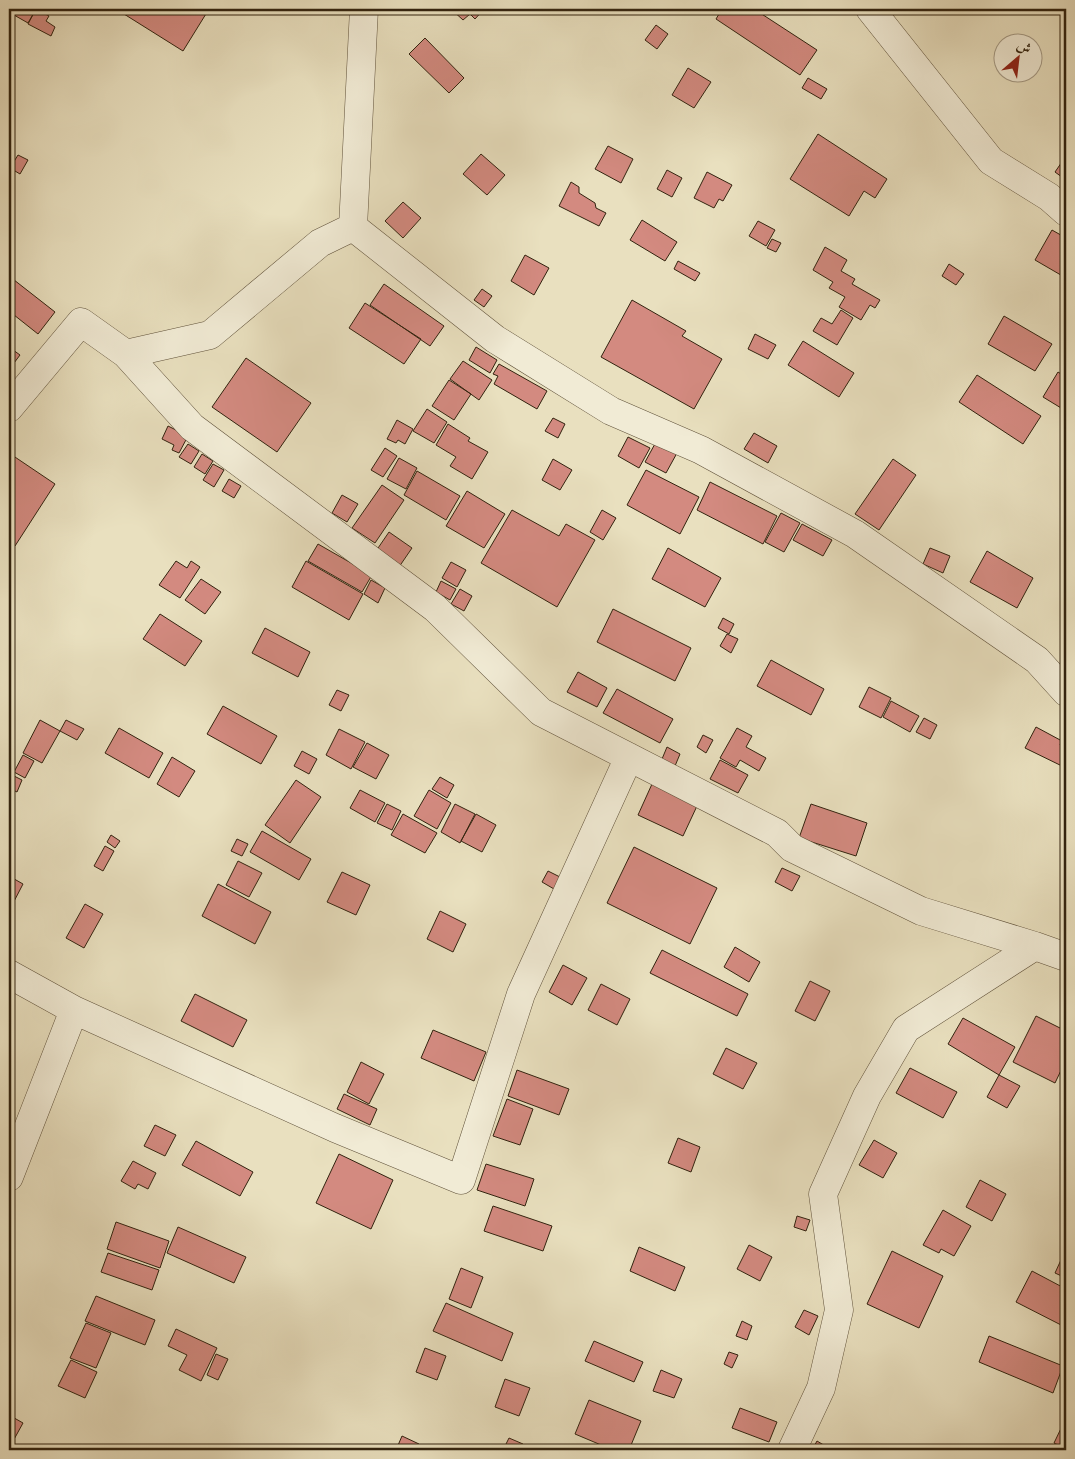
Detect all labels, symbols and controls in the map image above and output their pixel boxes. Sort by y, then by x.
north arrow [992,32,1042,82]
text: ش [1012,36,1034,60]

